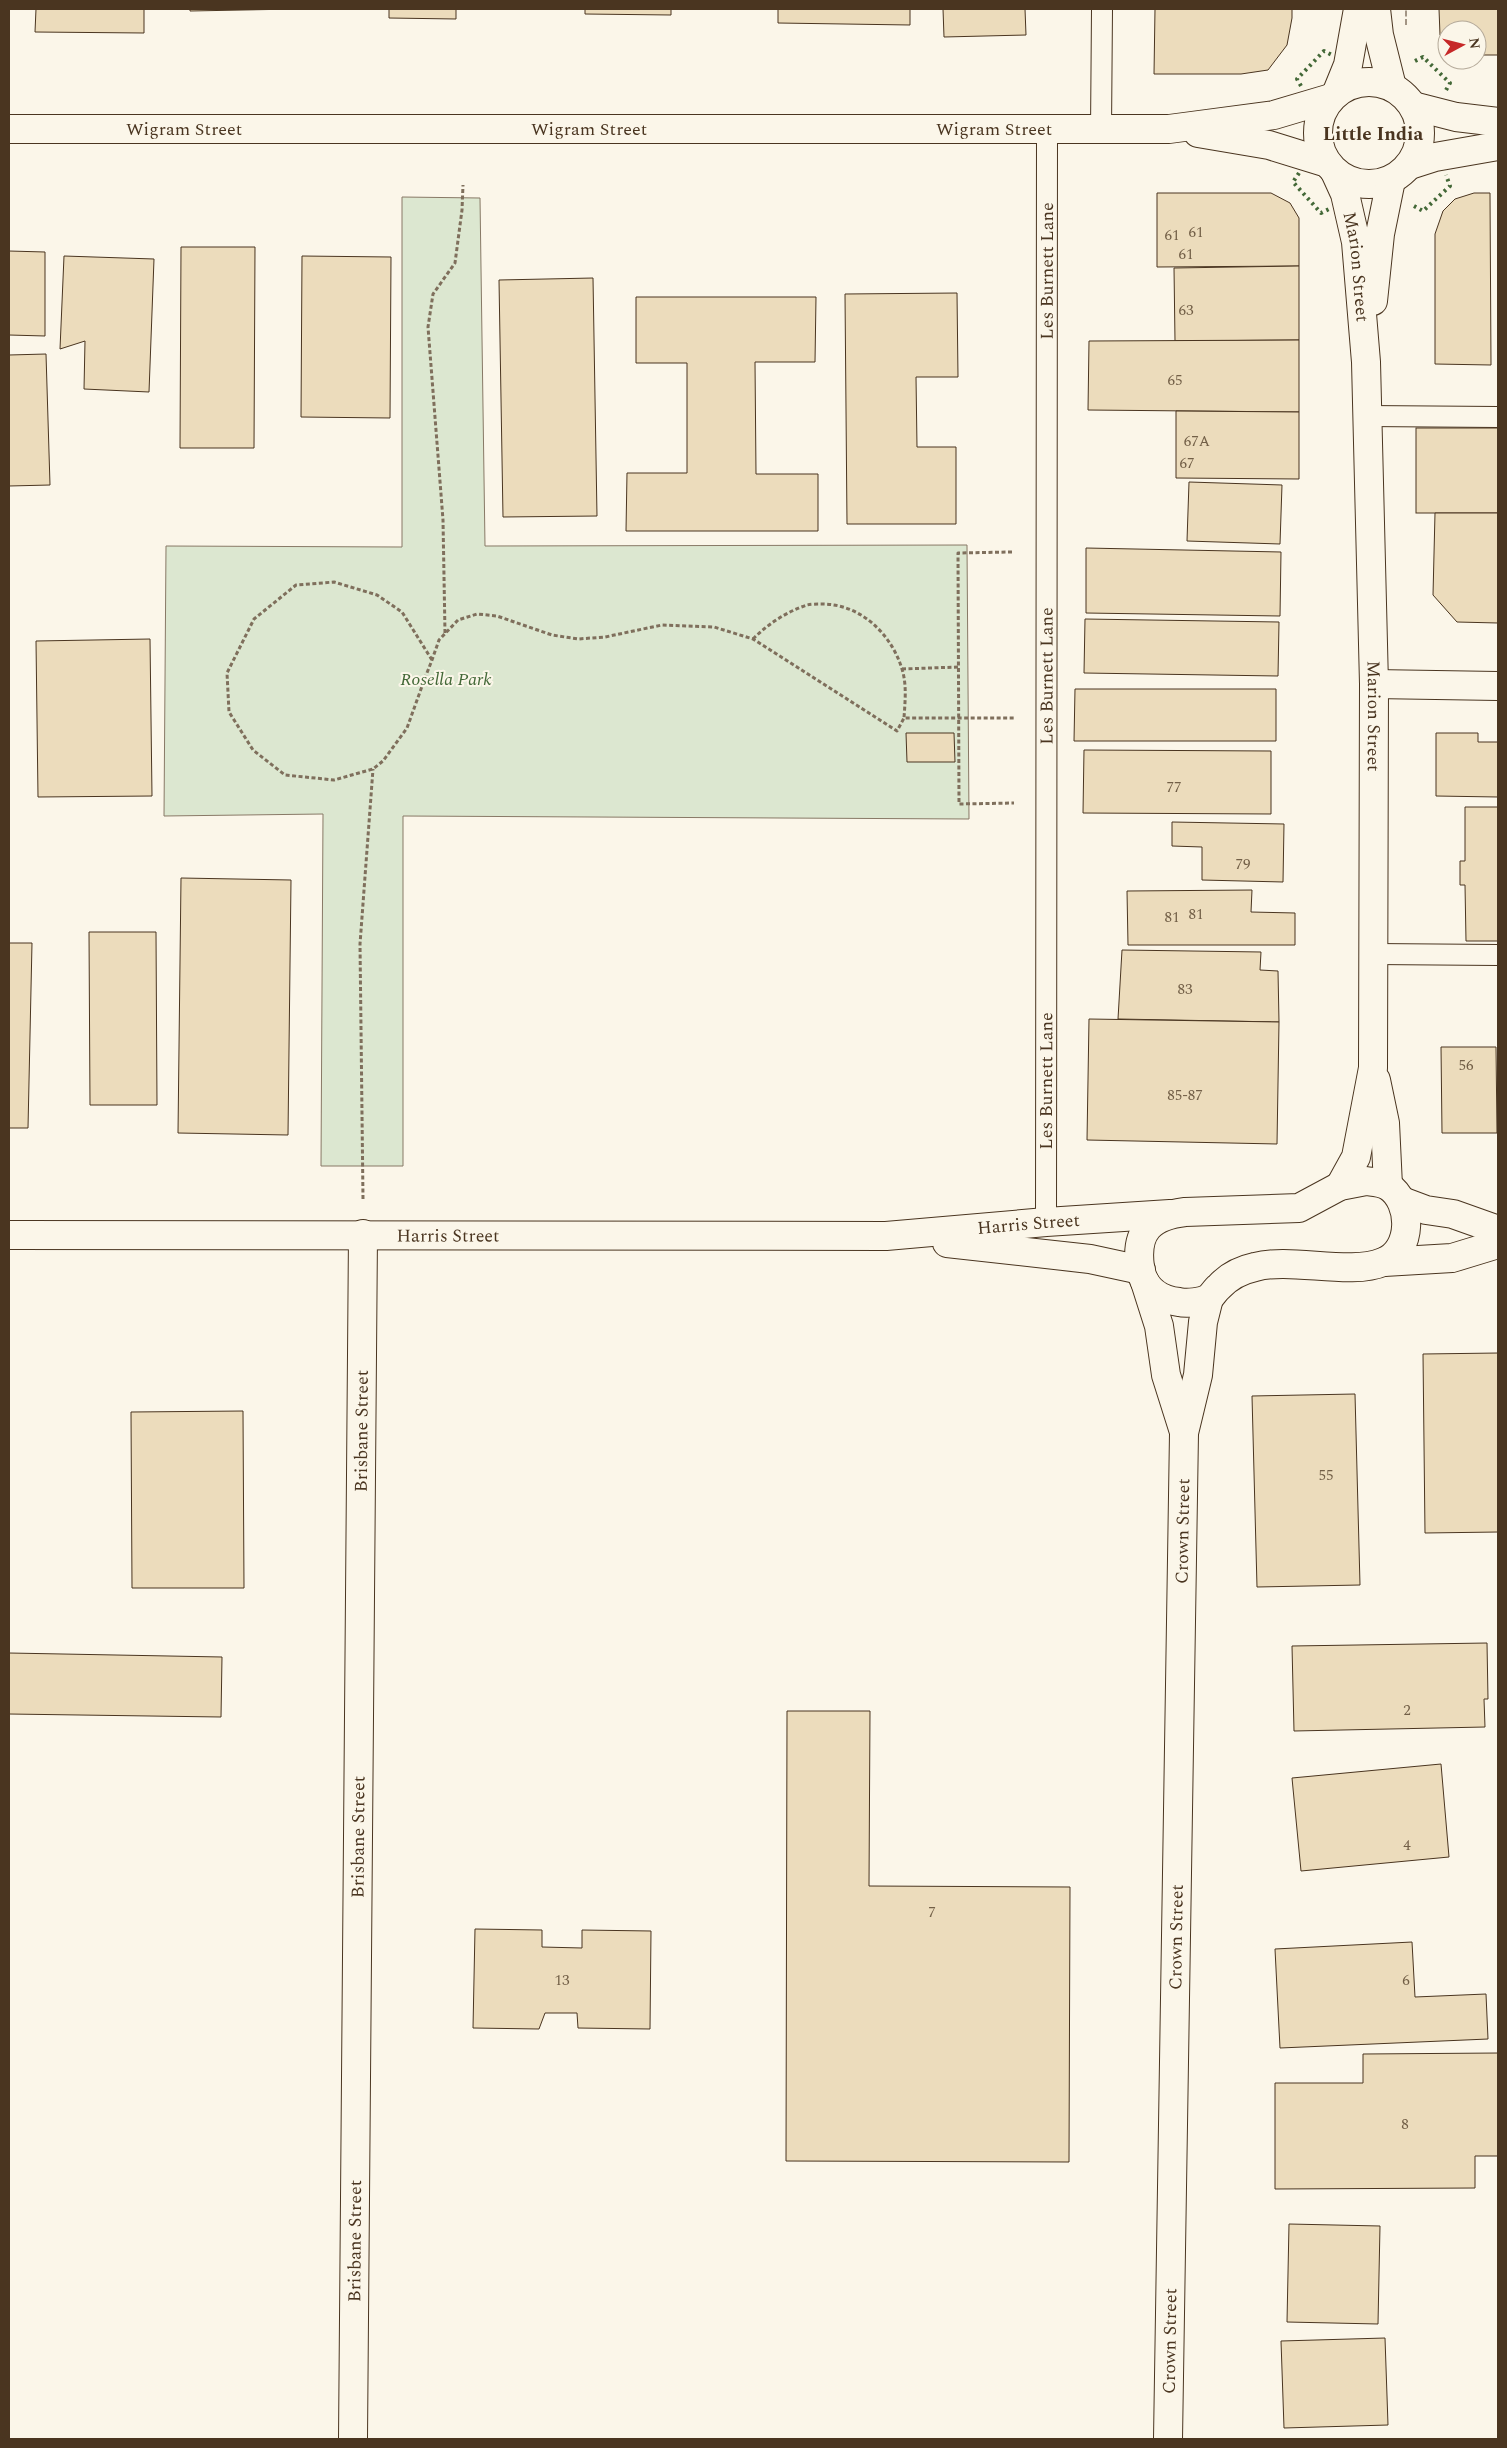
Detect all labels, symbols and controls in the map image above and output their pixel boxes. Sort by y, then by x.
north arrow [1437,20,1487,70]
text: N [1463,37,1486,50]
street label: Wigram Street [126,116,242,143]
street label: Wigram Street [531,116,647,143]
street label: Wigram Street [936,116,1052,143]
district label: Little India [1323,120,1423,149]
street label: Les Burnett Lane [1033,202,1060,340]
street label: Marion Street [1336,209,1376,323]
house number: 61 [1188,221,1204,244]
house number: 61 [1164,224,1180,247]
house number: 61 [1178,243,1194,266]
house number: 63 [1178,299,1194,322]
house number: 65 [1167,369,1183,392]
house number: 67A [1184,430,1210,453]
house number: 67 [1179,452,1195,475]
street label: Les Burnett Lane [1033,607,1060,745]
street label: Marion Street [1360,660,1388,772]
park label: Rosella Park [400,666,492,693]
house number: 77 [1166,776,1182,799]
house number: 79 [1235,853,1251,876]
house number: 81 [1188,903,1204,926]
house number: 81 [1164,906,1180,929]
house number: 83 [1177,978,1193,1001]
street label: Les Burnett Lane [1033,1012,1060,1150]
house number: 56 [1458,1054,1474,1077]
house number: 85-87 [1167,1084,1203,1107]
street label: Harris Street [976,1206,1081,1241]
street label: Harris Street [397,1222,499,1249]
street label: Brisbane Street [347,1370,375,1492]
house number: 55 [1318,1464,1334,1487]
street label: Crown Street [1168,1478,1197,1584]
house number: 2 [1403,1699,1411,1722]
street label: Brisbane Street [344,1776,372,1898]
house number: 4 [1403,1834,1411,1857]
street label: Crown Street [1162,1884,1190,1990]
house number: 7 [928,1901,936,1924]
house number: 13 [554,1969,570,1992]
house number: 6 [1402,1969,1410,1992]
house number: 8 [1401,2113,1409,2136]
street label: Brisbane Street [341,2180,369,2302]
street label: Crown Street [1155,2288,1184,2394]

